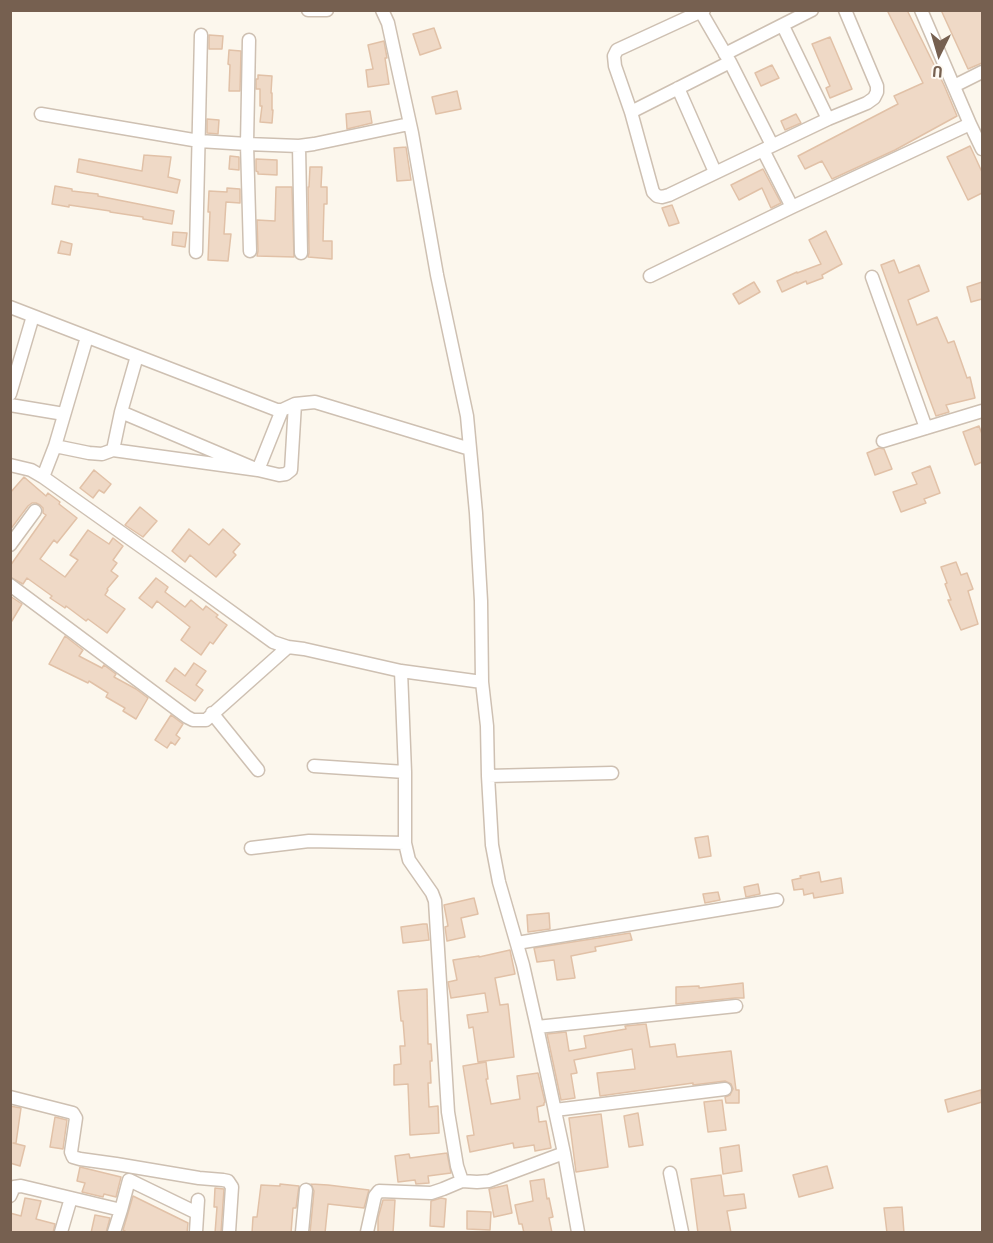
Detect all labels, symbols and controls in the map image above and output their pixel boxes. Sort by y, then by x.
north arrow [909,24,969,84]
text: U [932,63,943,82]

